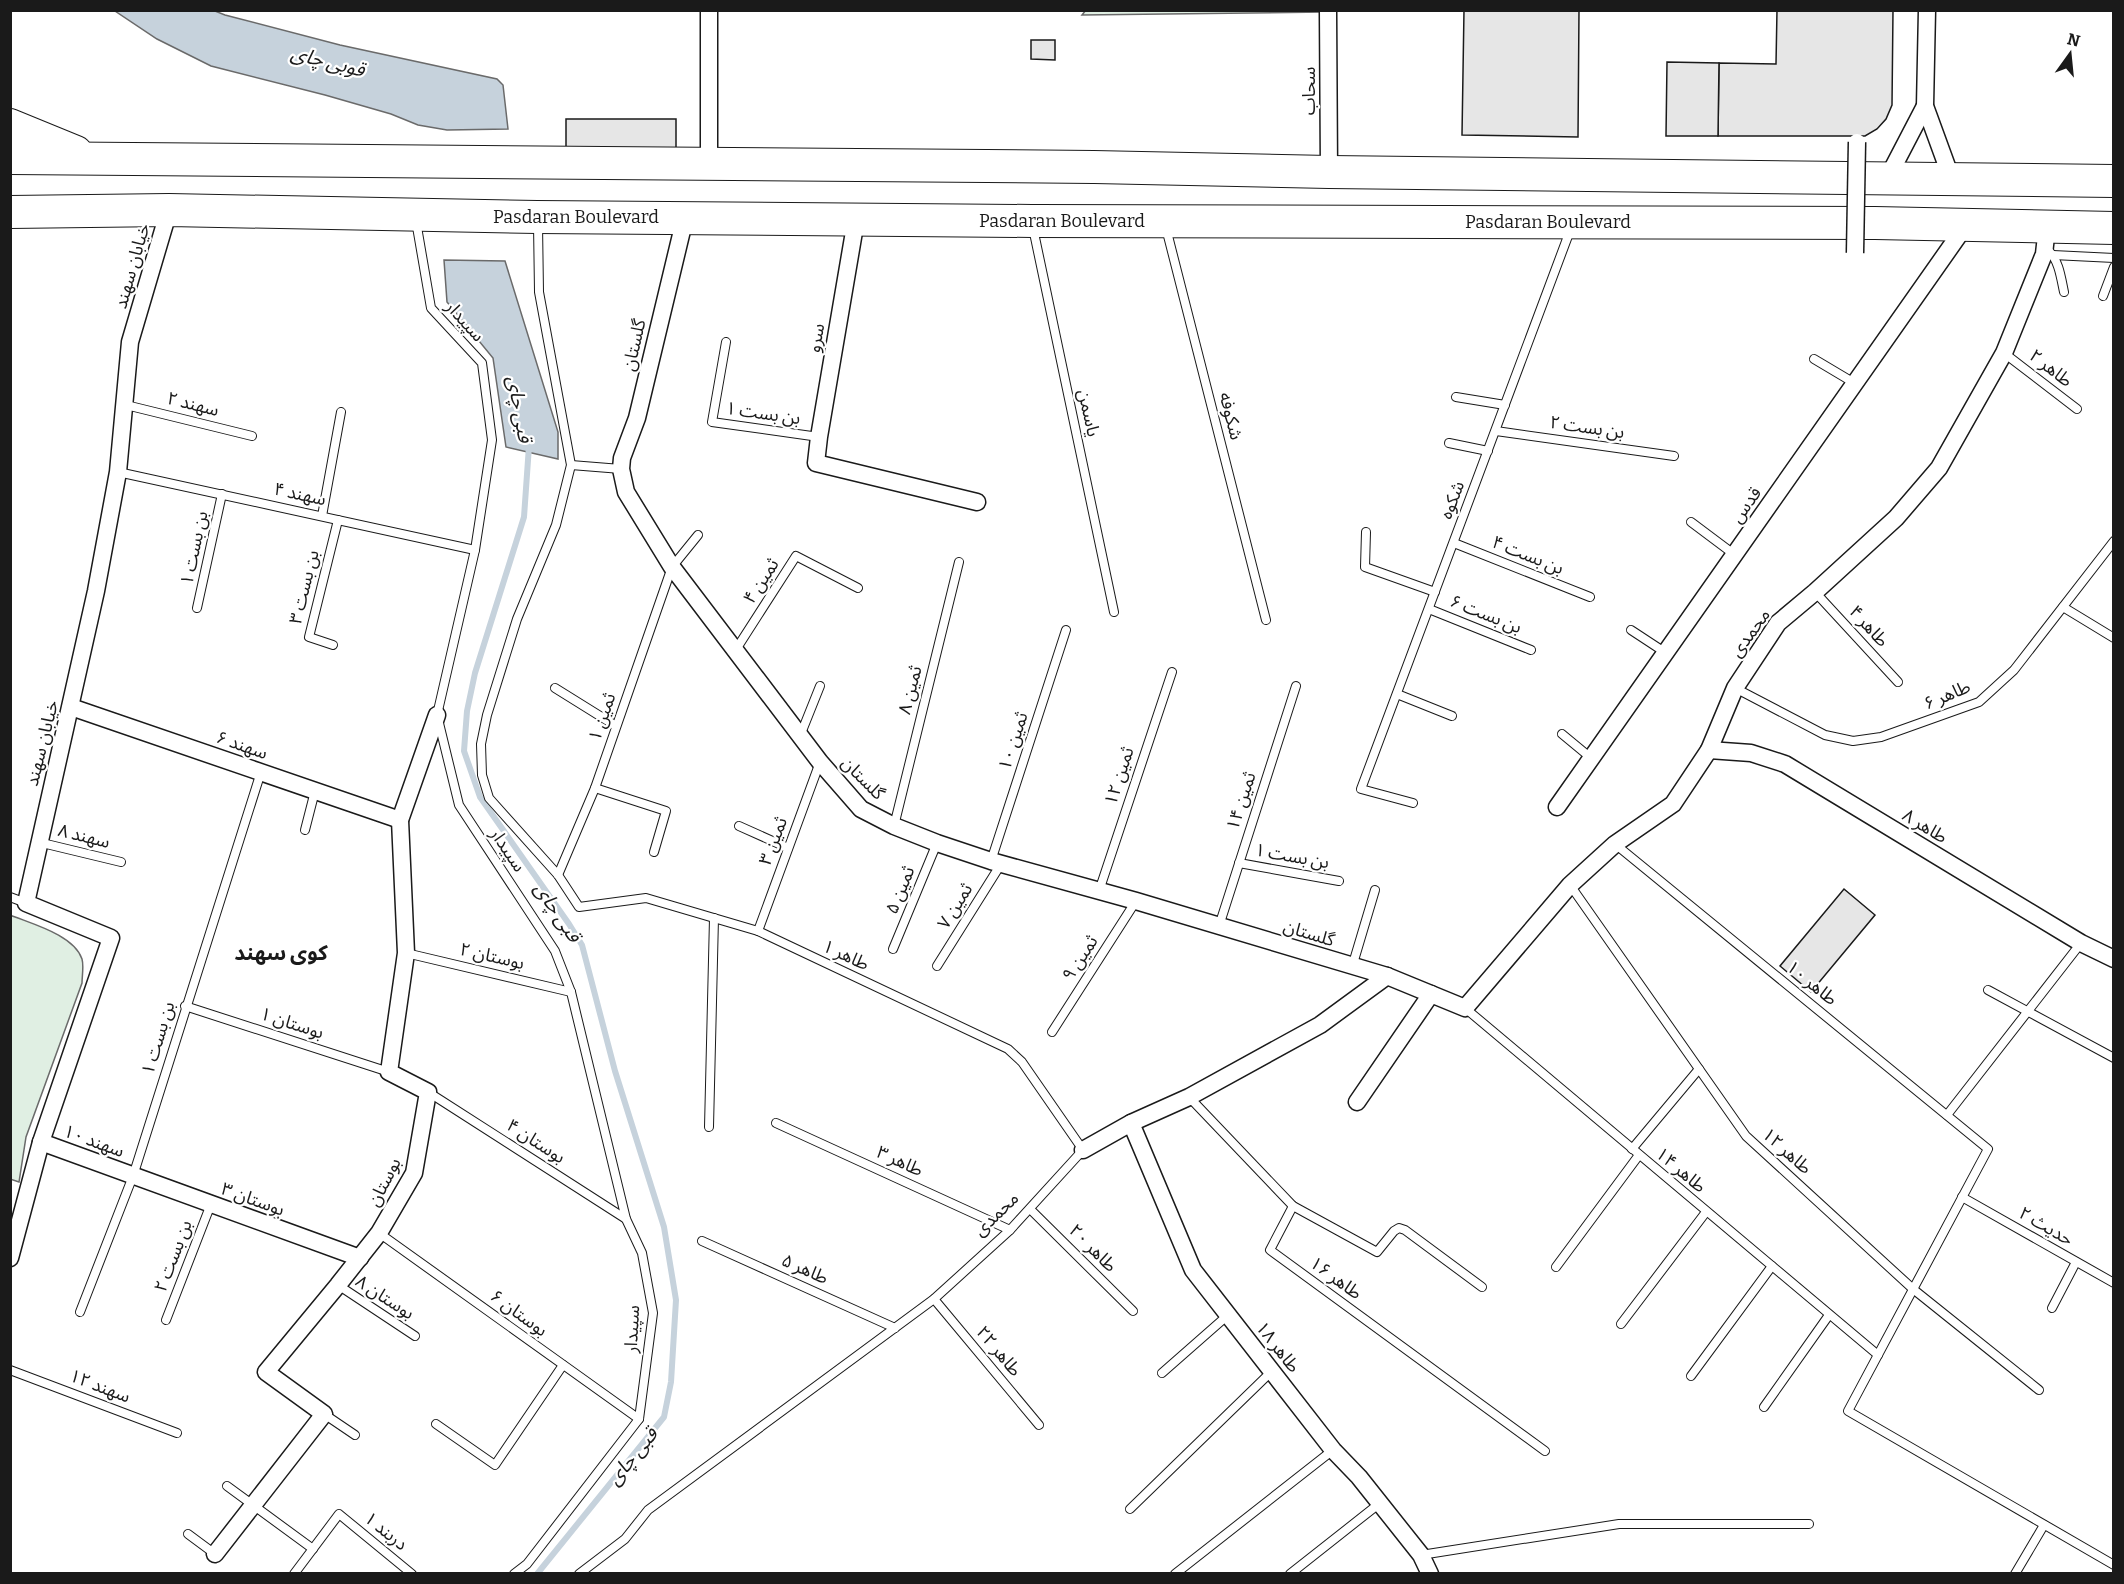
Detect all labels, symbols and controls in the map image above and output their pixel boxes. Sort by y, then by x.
north arrow [2040,24,2100,84]
text: N [2065,29,2082,51]
water label: قوبی چای [288,40,369,83]
street label: سحاب [1298,67,1320,115]
street label: Pasdaran Boulevard [493,206,659,228]
street label: Pasdaran Boulevard [979,210,1145,232]
street label: Pasdaran Boulevard [1465,211,1631,233]
street label: خیابان سهند [109,221,155,311]
street label: سپیدار [440,295,489,346]
street label: گلستان [617,316,651,373]
street label: سرو [803,322,829,354]
street label: طاهر ۲ [2025,344,2077,392]
water label: قبی چای [501,374,538,446]
street label: سهند ۲ [165,387,221,421]
street label: یاسمن [1073,387,1105,439]
street label: شکوفه [1214,390,1248,442]
street label: بن بست ۱ [724,397,802,429]
street label: بن بست ۲ [1548,411,1626,443]
street label: سهند ۴ [272,478,328,510]
street label: شکوه [1435,478,1469,522]
street label: قدس [1726,483,1766,527]
street label: بن بست ۱ [175,509,213,587]
street label: بن بست ۴ [1489,531,1567,579]
street label: بن بست ۳ [284,548,324,626]
street label: ثمین ۴ [738,554,784,608]
street label: بن بست ۶ [1447,590,1525,638]
street label: طاهر ۴ [1845,601,1893,651]
street label: محمدی [1725,604,1775,662]
street label: ثمین ۸ [893,663,927,717]
street label: طاهر ۶ [1920,675,1974,715]
street label: ثمین ۱ [584,690,620,744]
street label: خیابان سهند [21,698,63,788]
street label: ثمین ۱۰ [993,709,1033,773]
street label: سهند ۶ [213,726,271,764]
street label: ثمین ۱۲ [1099,744,1139,808]
street label: گلستان [837,752,890,805]
street label: ثمین ۱۴ [1221,769,1261,833]
street label: طاهر ۸ [1898,804,1952,848]
street label: ثمین ۳ [754,814,792,868]
street label: سهند ۸ [56,819,112,853]
street label: سپیدار [485,823,531,876]
street label: بن بست ۱ [1253,839,1331,873]
street label: ثمین ۵ [881,863,919,917]
water label: قبی چای [528,877,588,949]
street label: ثمین ۷ [933,879,977,933]
street label: گلستان [1281,915,1338,951]
street label: ثمین ۹ [1057,931,1103,985]
street label: طاهر ۱ [819,935,873,975]
street label: بوستان ۲ [458,938,526,974]
district label: کوی سهند [234,940,328,966]
street label: طاهر ۱۰ [1782,956,1842,1010]
street label: بن بست ۱ [136,999,180,1077]
street label: بوستان ۱ [257,1002,327,1044]
street label: بوستان ۴ [502,1114,570,1168]
street label: سهند ۱۰ [61,1120,127,1162]
street label: طاهر ۱۲ [1758,1123,1816,1179]
street label: طاهر ۳ [873,1141,927,1181]
street label: طاهر ۱۴ [1651,1143,1711,1197]
street label: بوستان [362,1154,406,1210]
street label: بوستان ۳ [218,1177,288,1221]
street label: محمدی [969,1187,1023,1241]
street label: حدیث ۲ [2015,1202,2077,1250]
street label: بن بست ۲ [149,1217,197,1295]
street label: طاهر ۲۰ [1064,1219,1122,1277]
street label: طاهر ۵ [778,1249,832,1289]
street label: طاهر ۱۶ [1306,1252,1366,1304]
street label: بوستان ۸ [351,1270,419,1324]
street label: بوستان ۶ [486,1285,552,1341]
street label: سپیدار [620,1304,644,1355]
street label: طاهر ۱۸ [1251,1317,1305,1377]
street label: طاهر ۲۲ [972,1321,1026,1381]
street label: سهند ۱۲ [67,1364,133,1408]
water label: قبی چای [602,1421,664,1490]
street label: دربند ۱ [360,1507,412,1555]

